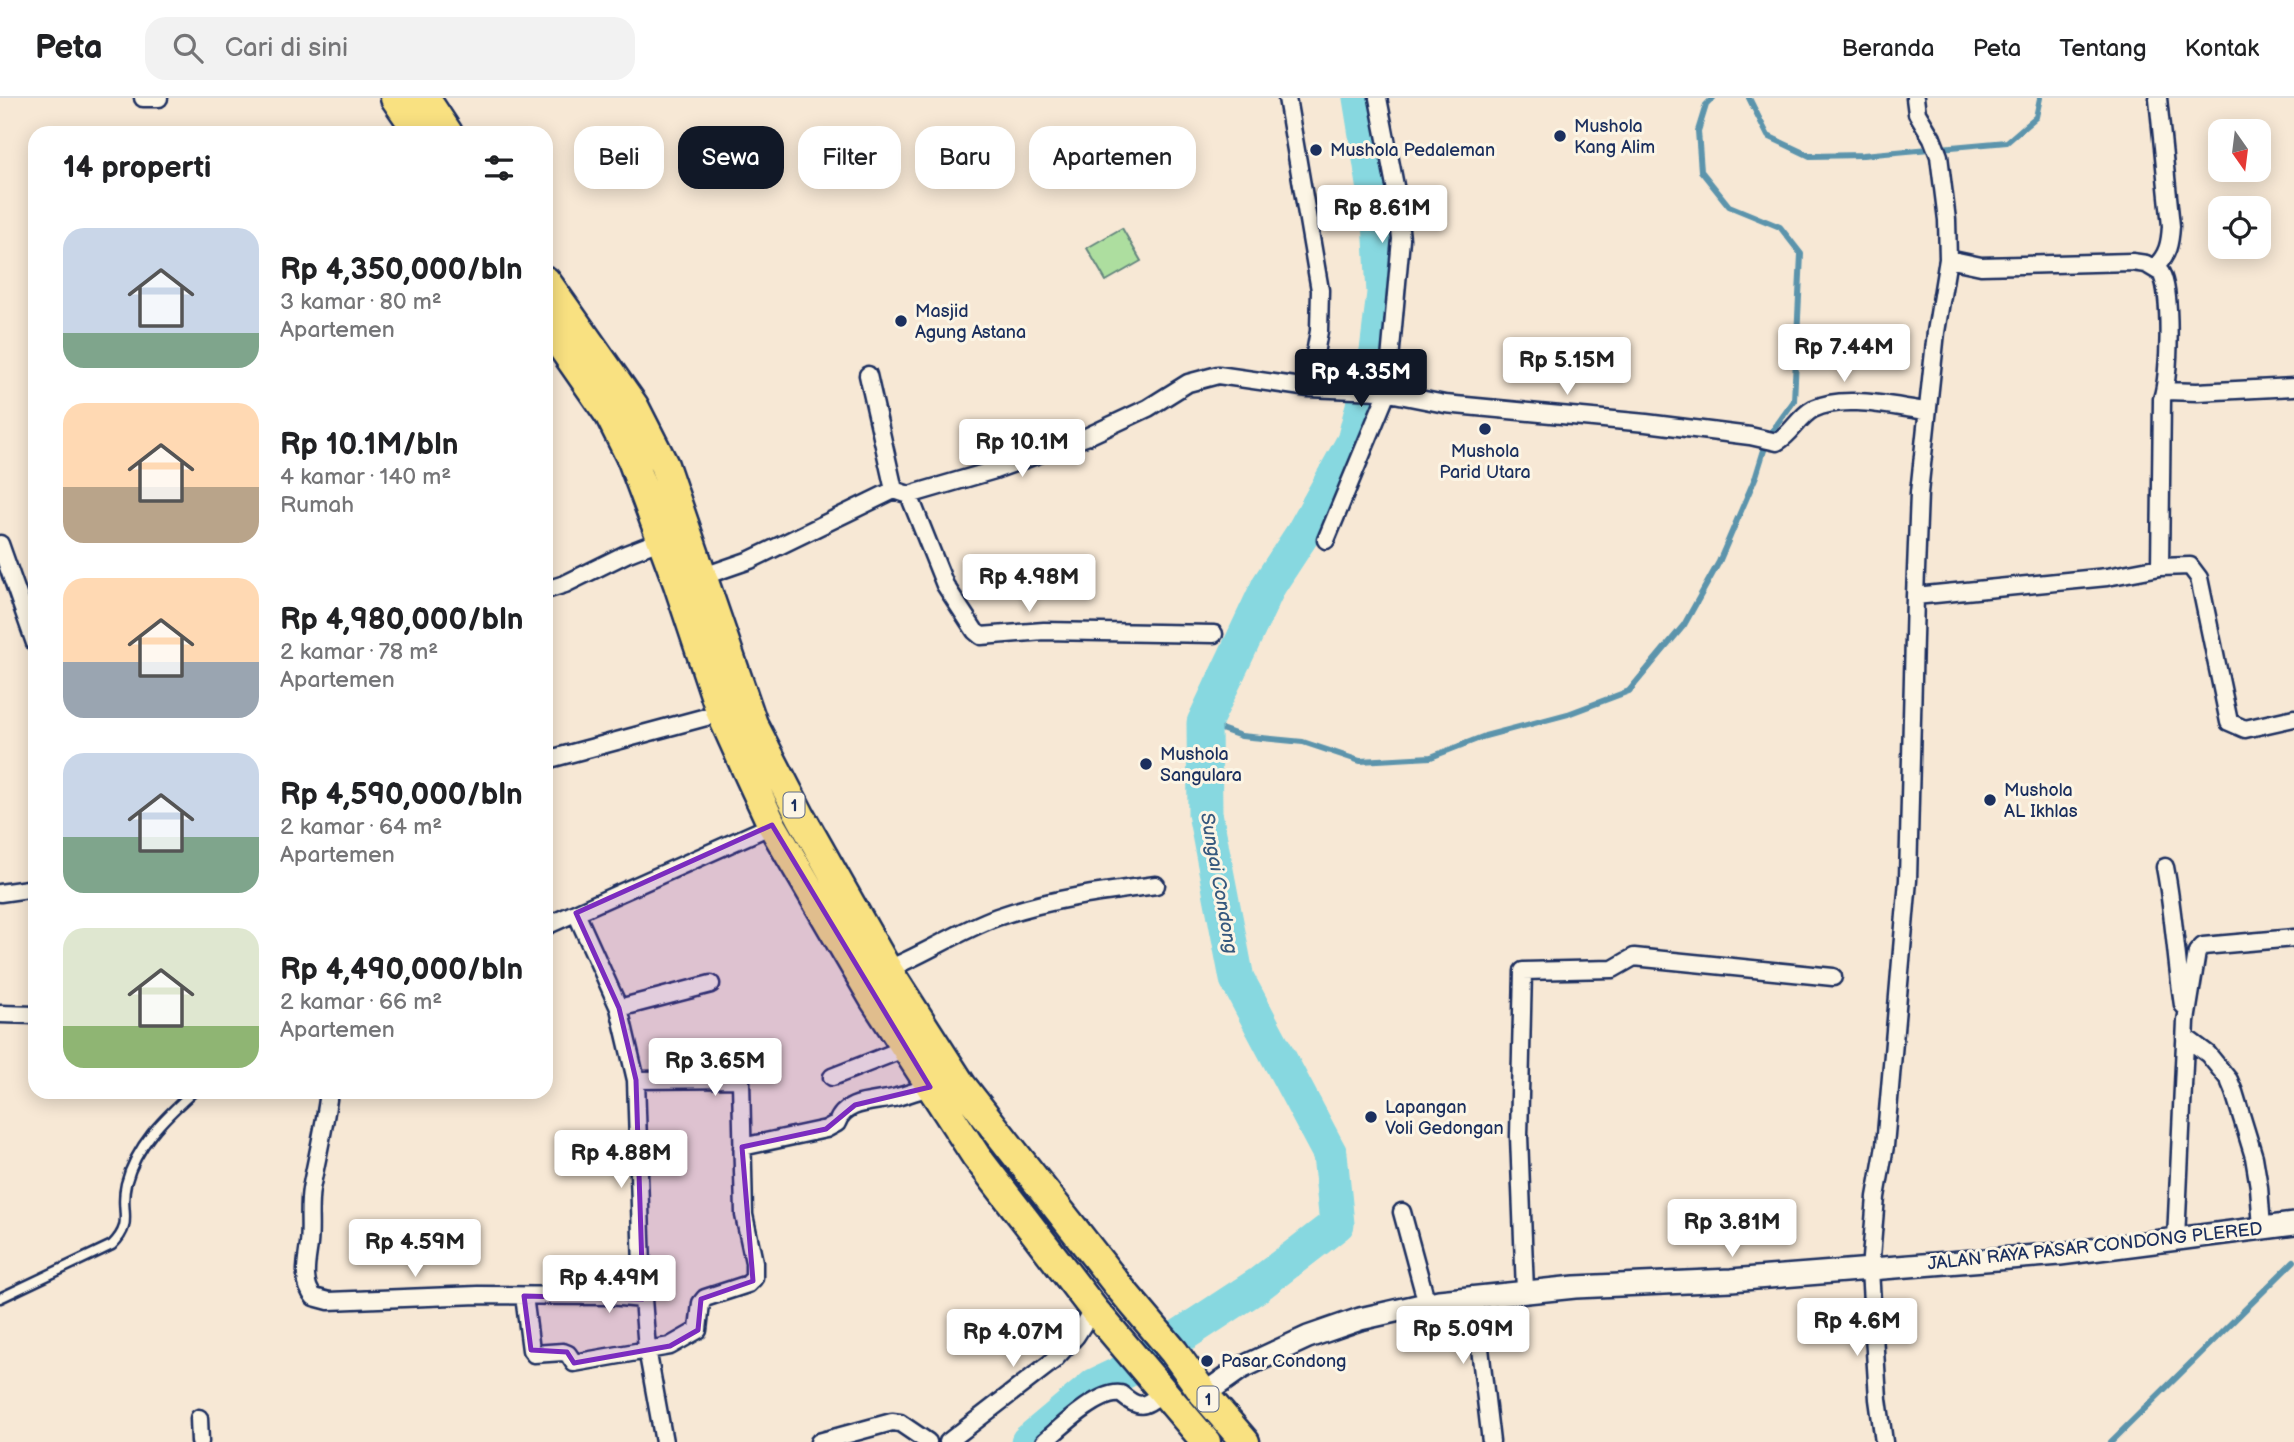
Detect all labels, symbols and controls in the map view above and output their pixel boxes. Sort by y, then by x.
search box [145,17,635,80]
text: Peta [35,28,103,68]
icon: search [169,29,207,67]
text: Cari di sini [225,33,348,64]
text: Beranda [1841,34,1935,63]
text: Peta [1973,34,2021,63]
text: Tentang [2059,34,2147,63]
text: Kontak [2185,34,2259,63]
place label: Mushola Kang Alim [1574,116,1655,158]
north arrow [2208,119,2272,182]
map controls [2208,119,2271,259]
chip: Beli [574,126,664,189]
chip: Sewa [678,126,784,189]
chip: Filter [798,126,901,189]
chip: Baru [915,126,1015,189]
chip: Apartemen [1029,126,1196,189]
marker: Mushola Kang Alim [1552,128,1568,144]
place label: Mushola Pedaleman [1330,140,1495,161]
marker: Mushola Pedaleman [1308,142,1324,158]
icon: filters [480,149,518,187]
text: 14 properti [63,150,211,186]
pin: Rp 8.61M [1310,186,1454,245]
text: Rp 8.61M [1333,194,1431,222]
button: locate [2208,196,2271,259]
text: Rp 4,350,000/bln [280,252,523,288]
icon: home [119,256,203,340]
text: 3 kamar · 80 m² [280,288,442,316]
place label: Masjid Agung Astana [915,301,1026,343]
marker: Masjid Agung Astana [893,313,909,329]
text: Apartemen [280,316,395,344]
pin: Rp 7.44M [1772,324,1916,384]
text: Rp 7.44M [1794,333,1894,361]
pin: Rp 5.15M [1495,338,1639,397]
text: Rp 5.15M [1519,346,1615,374]
pin: Rp 4.35M [1289,350,1433,409]
text: Rp 4.35M [1311,358,1411,386]
pin: Rp 10.1M [950,420,1094,479]
marker: Mushola Parid Utara [1477,421,1493,437]
text: Rp 10.1M/bln [280,427,459,463]
text: Rp 10.1M [975,428,1069,456]
icon: home [119,431,203,515]
place label: Mushola Parid Utara [1439,441,1531,483]
text: 4 kamar · 140 m² [280,463,451,491]
text: Rumah [280,491,354,519]
pin: Rp 4.98M [957,554,1101,614]
text: Rp 4.98M [979,563,1079,591]
text: Rp 4,980,000/bln [280,602,523,638]
icon: home [119,606,203,690]
text: 2 kamar · 78 m² [280,638,438,666]
text: Apartemen [280,666,395,694]
place label: Mushola Sangulara [1160,744,1242,786]
marker: Mushola Sangulara [1138,756,1154,772]
text: Rp 4,590,000/bln [280,777,523,813]
place label: Mushola AL Ikhlas [2004,780,2078,822]
icon: home [119,781,203,865]
road number: 1 [784,792,804,818]
marker: Mushola AL Ikhlas [1982,792,1998,808]
water label: Sungai Condong [1195,811,1242,956]
text: 2 kamar · 64 m² [280,813,442,841]
text: Apartemen [280,841,395,869]
text: Rp 4,490,000/bln [280,952,523,988]
icon: home [119,956,203,1040]
text: 2 kamar · 66 m² [280,988,442,1016]
text: Apartemen [280,1016,395,1044]
pin: Rp 3.65M [643,1038,787,1098]
text: Rp 3.65M [665,1047,765,1075]
place label: Lapangan Voli Gedongan [1385,1097,1504,1139]
marker: Lapangan Voli Gedongan [1363,1109,1379,1125]
pin: Rp 4.88M [549,1130,693,1190]
text: Rp 4.88M [570,1139,672,1167]
pin: Rp 3.81M [1660,1200,1804,1259]
text: Rp 3.81M [1684,1208,1781,1236]
street label: JALAN RAYA PASAR CONDONG PLERED [1926,1218,2264,1275]
pin: Rp 4.59M [343,1220,487,1279]
text: Rp 4.59M [365,1228,465,1256]
pin: Rp 4.49M [537,1256,681,1315]
text: Rp 4.49M [559,1264,659,1292]
pin: Rp 4.6M [1792,1298,1922,1358]
pin: Rp 5.09M [1391,1306,1535,1366]
text: Rp 4.6M [1813,1307,1901,1335]
pin: Rp 4.07M [941,1310,1085,1369]
text: Rp 5.09M [1412,1315,1514,1343]
text: Rp 4.07M [963,1318,1063,1346]
place label: Pasar Condong [1221,1351,1347,1372]
marker: Pasar Condong [1199,1353,1215,1369]
road number: 1 [1198,1386,1218,1412]

